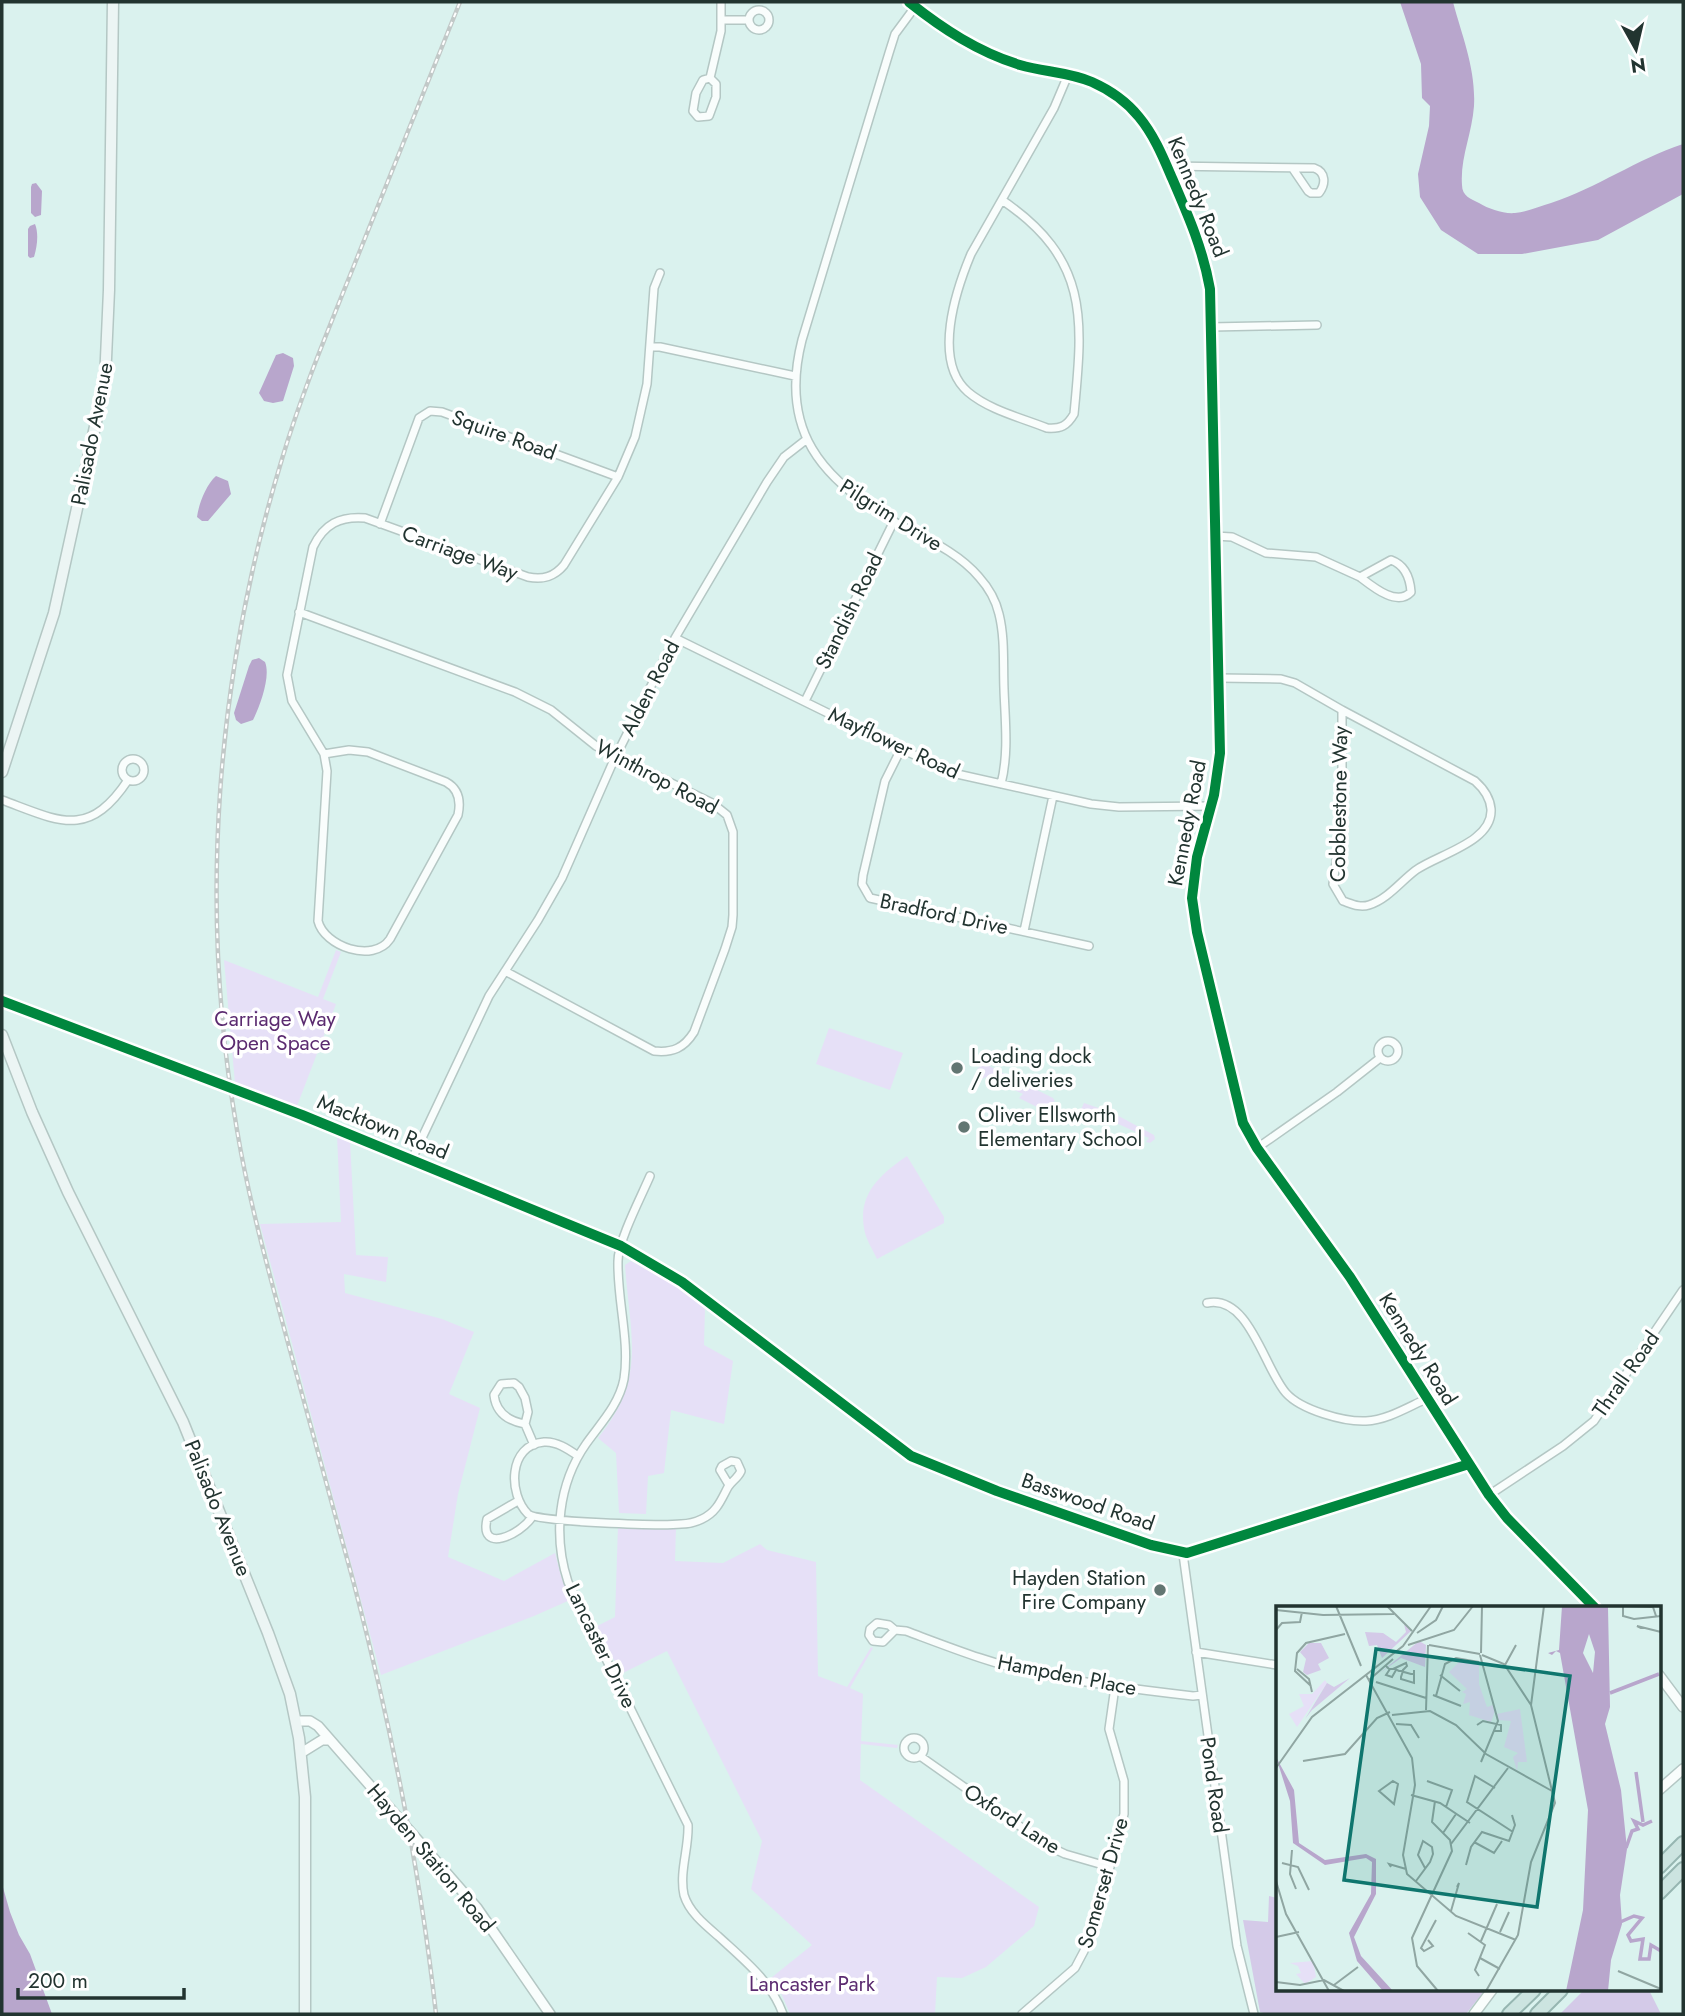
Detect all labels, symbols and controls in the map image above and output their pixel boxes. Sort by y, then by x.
north arrow [1601,14,1671,84]
text: N [1629,51,1648,80]
street label: Kennedy Road [1160,132,1236,262]
street label: Palisado Avenue [63,360,121,508]
street label: Squire Road [448,402,560,468]
street label: Pilgrim Drive [834,472,948,558]
street label: Carriage Way [398,518,523,588]
street label: Standish Road [808,548,890,674]
street label: Alden Road [613,635,687,741]
street label: Mayflower Road [823,699,965,787]
street label: Cobblestone Way [1323,725,1355,882]
street label: Winthrop Road [590,732,724,822]
street label: Kennedy Road [1160,757,1214,889]
street label: Bradford Drive [877,886,1011,942]
park label: Carriage Way Open Space [214,1004,336,1058]
place label: Loading dock / deliveries [971,1041,1092,1095]
marker: Loading dock / deliveries [949,1060,965,1076]
street label: Macktown Road [313,1087,453,1167]
place label: Oliver Ellsworth Elementary School [978,1100,1142,1154]
marker: Oliver Ellsworth Elementary School [956,1119,972,1135]
street label: Kennedy Road [1371,1287,1465,1411]
street label: Thrall Road [1585,1325,1667,1423]
street label: Palisado Avenue [177,1435,259,1581]
street label: Basswood Road [1017,1465,1159,1539]
place label: Hayden Station Fire Company [1012,1563,1147,1617]
street label: Lancaster Drive [558,1579,644,1714]
marker: Hayden Station Fire Company [1152,1582,1168,1598]
inset map [1276,1606,1660,1992]
street label: Hampden Place [995,1647,1139,1703]
street label: Pond Road [1192,1735,1236,1835]
street label: Hayden Station Road [360,1777,502,1939]
street label: Oxford Lane [958,1777,1066,1862]
street label: Somerset Drive [1070,1814,1136,1952]
scale bar [18,1956,184,2000]
text: 200 m [28,1966,88,1996]
park label: Lancaster Park [749,1969,876,1999]

